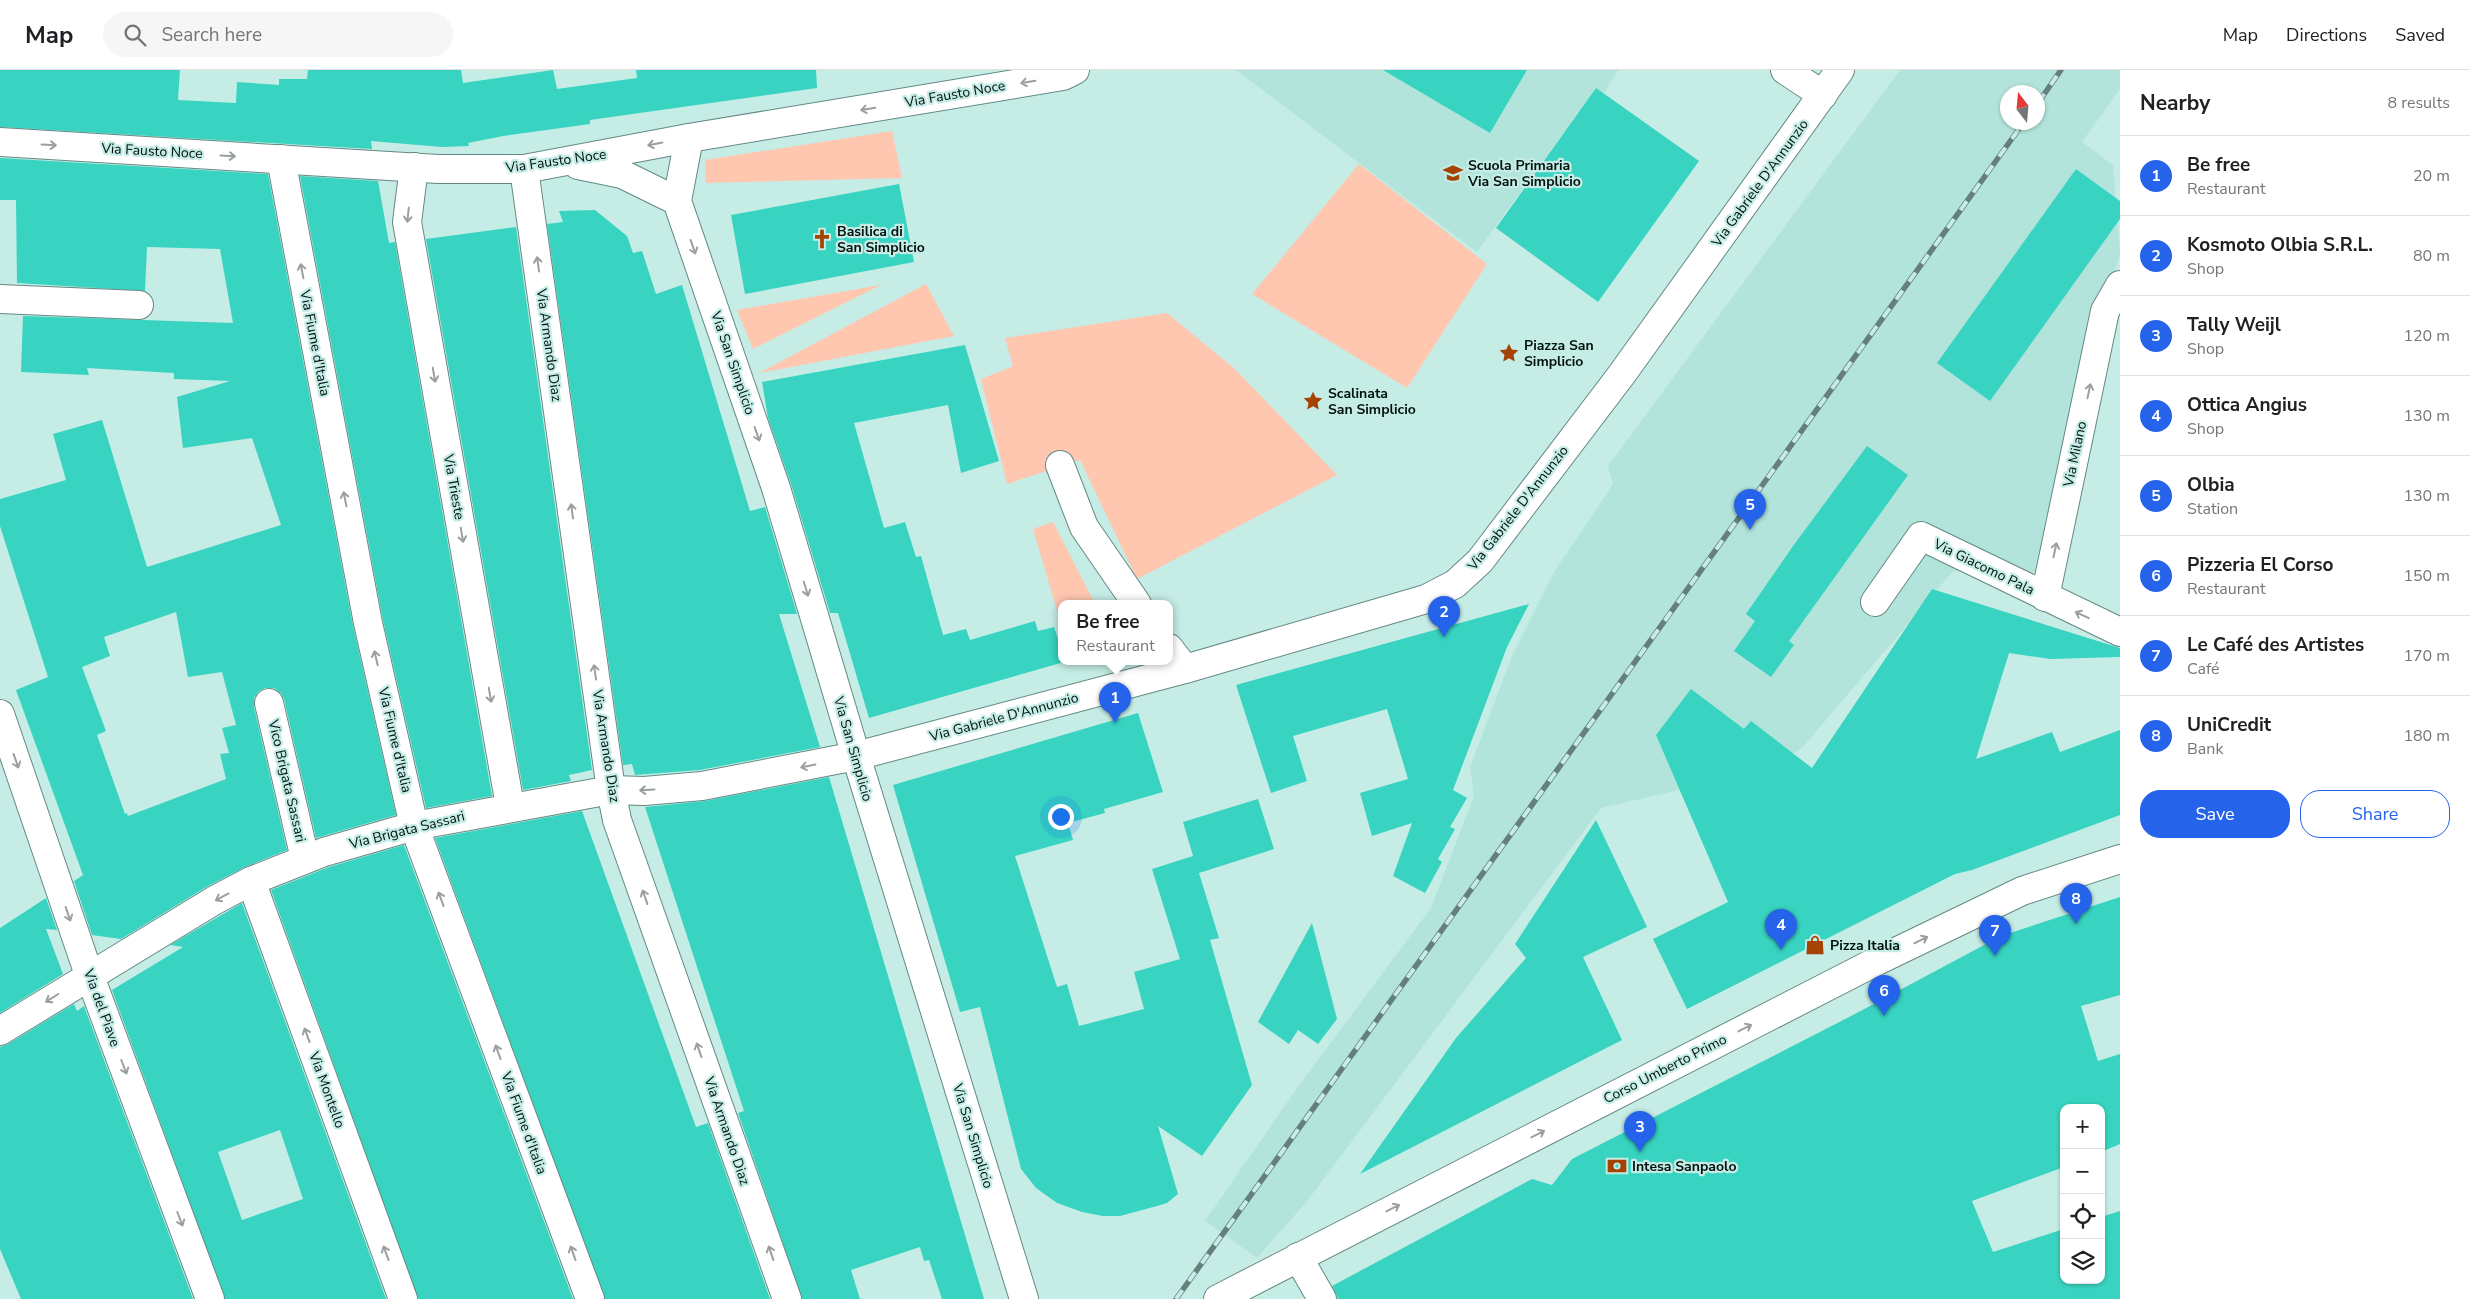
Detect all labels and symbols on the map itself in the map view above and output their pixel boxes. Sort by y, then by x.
street label: Via Fausto Noce [902,76,1007,112]
one-way arrow [1020,77,1036,87]
north arrow [2000,85,2045,130]
one-way arrow [860,105,876,115]
street label: Via Gabriele D'Annunzio [1707,115,1813,251]
street label: Via Fausto Noce [100,139,203,163]
one-way arrow [40,140,56,149]
one-way arrow [648,140,664,150]
street label: Via Fausto Noce [503,145,608,178]
one-way arrow [220,151,236,160]
place label: Scuola Primaria Via San Simplicio [1467,156,1581,191]
school or university icon: Scuola Primaria Via San Simplicio [1442,162,1464,184]
one-way arrow [403,207,413,223]
place label: Basilica di San Simplicio [837,222,925,257]
church icon: Basilica di San Simplicio [811,228,833,250]
one-way arrow [688,239,698,255]
one-way arrow [532,256,542,272]
one-way arrow [296,263,306,279]
street label: Via Armando Diaz [532,286,566,403]
street label: Via Fiume d'Italia [295,287,335,398]
street label: Via San Simplicio [706,308,760,418]
place label: Piazza San Simplicio [1524,336,1594,371]
place icon: Piazza San Simplicio [1498,342,1520,364]
one-way arrow [429,367,439,383]
one-way arrow [2084,383,2094,399]
place label: Scalinata San Simplicio [1328,384,1416,419]
place icon: Scalinata San Simplicio [1302,390,1324,412]
street label: Via Milano [2059,419,2091,489]
one-way arrow [753,426,762,441]
street label: Via Gabriele D'Annunzio [1463,442,1573,575]
street label: Via Trieste [439,452,469,521]
pin: 5 [1734,489,1766,530]
one-way arrow [340,491,349,507]
one-way arrow [567,504,577,520]
one-way arrow [458,527,468,543]
street label: Via Giacomo Pala [1930,534,2037,600]
one-way arrow [2051,542,2060,558]
one-way arrow [801,580,811,596]
pin: 2 [1428,596,1460,637]
one-way arrow [2075,609,2090,619]
one-way arrow [371,651,380,667]
one-way arrow [590,665,600,681]
pin: 1 [1099,682,1131,723]
street label: Via Fiume d'Italia [373,684,416,795]
one-way arrow [486,687,496,703]
street label: Via Armando Diaz [588,687,624,804]
street label: Via Gabriele D'Annunzio [926,688,1081,746]
street label: Via San Simplicio [829,693,877,804]
street label: Vico Brigata Sassari [263,717,310,844]
one-way arrow [12,752,21,768]
one-way arrow [800,761,816,771]
one-way arrow [640,786,656,795]
your location [1048,804,1074,830]
street label: Via Brigata Sassari [346,806,467,854]
pin: 8 [2060,883,2092,924]
one-way arrow [640,890,649,905]
one-way arrow [214,892,229,902]
one-way arrow [436,892,445,908]
one-way arrow [64,906,73,922]
pin: 4 [1765,909,1797,950]
pin: 7 [1979,915,2011,956]
shop icon: Pizza Italia [1804,934,1826,956]
one-way arrow [1914,934,1929,944]
place label: Pizza Italia [1830,936,1900,955]
street label: Via del Piave [79,966,125,1049]
pin: 6 [1868,975,1900,1016]
one-way arrow [46,994,60,1004]
one-way arrow [1737,1023,1752,1032]
one-way arrow [302,1027,311,1043]
street label: Corso Umberto Primo [1600,1030,1730,1108]
one-way arrow [694,1043,703,1059]
one-way arrow [493,1045,502,1060]
street label: Via Montello [304,1048,350,1131]
one-way arrow [119,1059,129,1074]
street label: Via Fiume d'Italia [496,1068,551,1177]
street label: Via Armando Diaz [699,1073,755,1188]
street label: Via San Simplicio [948,1080,998,1191]
pin: 3 [1624,1111,1656,1152]
one-way arrow [1530,1129,1545,1138]
bank icon: Intesa Sanpaolo [1606,1155,1628,1177]
place label: Intesa Sanpaolo [1632,1157,1737,1176]
one-way arrow [1385,1203,1400,1212]
one-way arrow [177,1212,186,1227]
one-way arrow [765,1245,775,1261]
one-way arrow [381,1246,390,1261]
one-way arrow [568,1246,577,1262]

